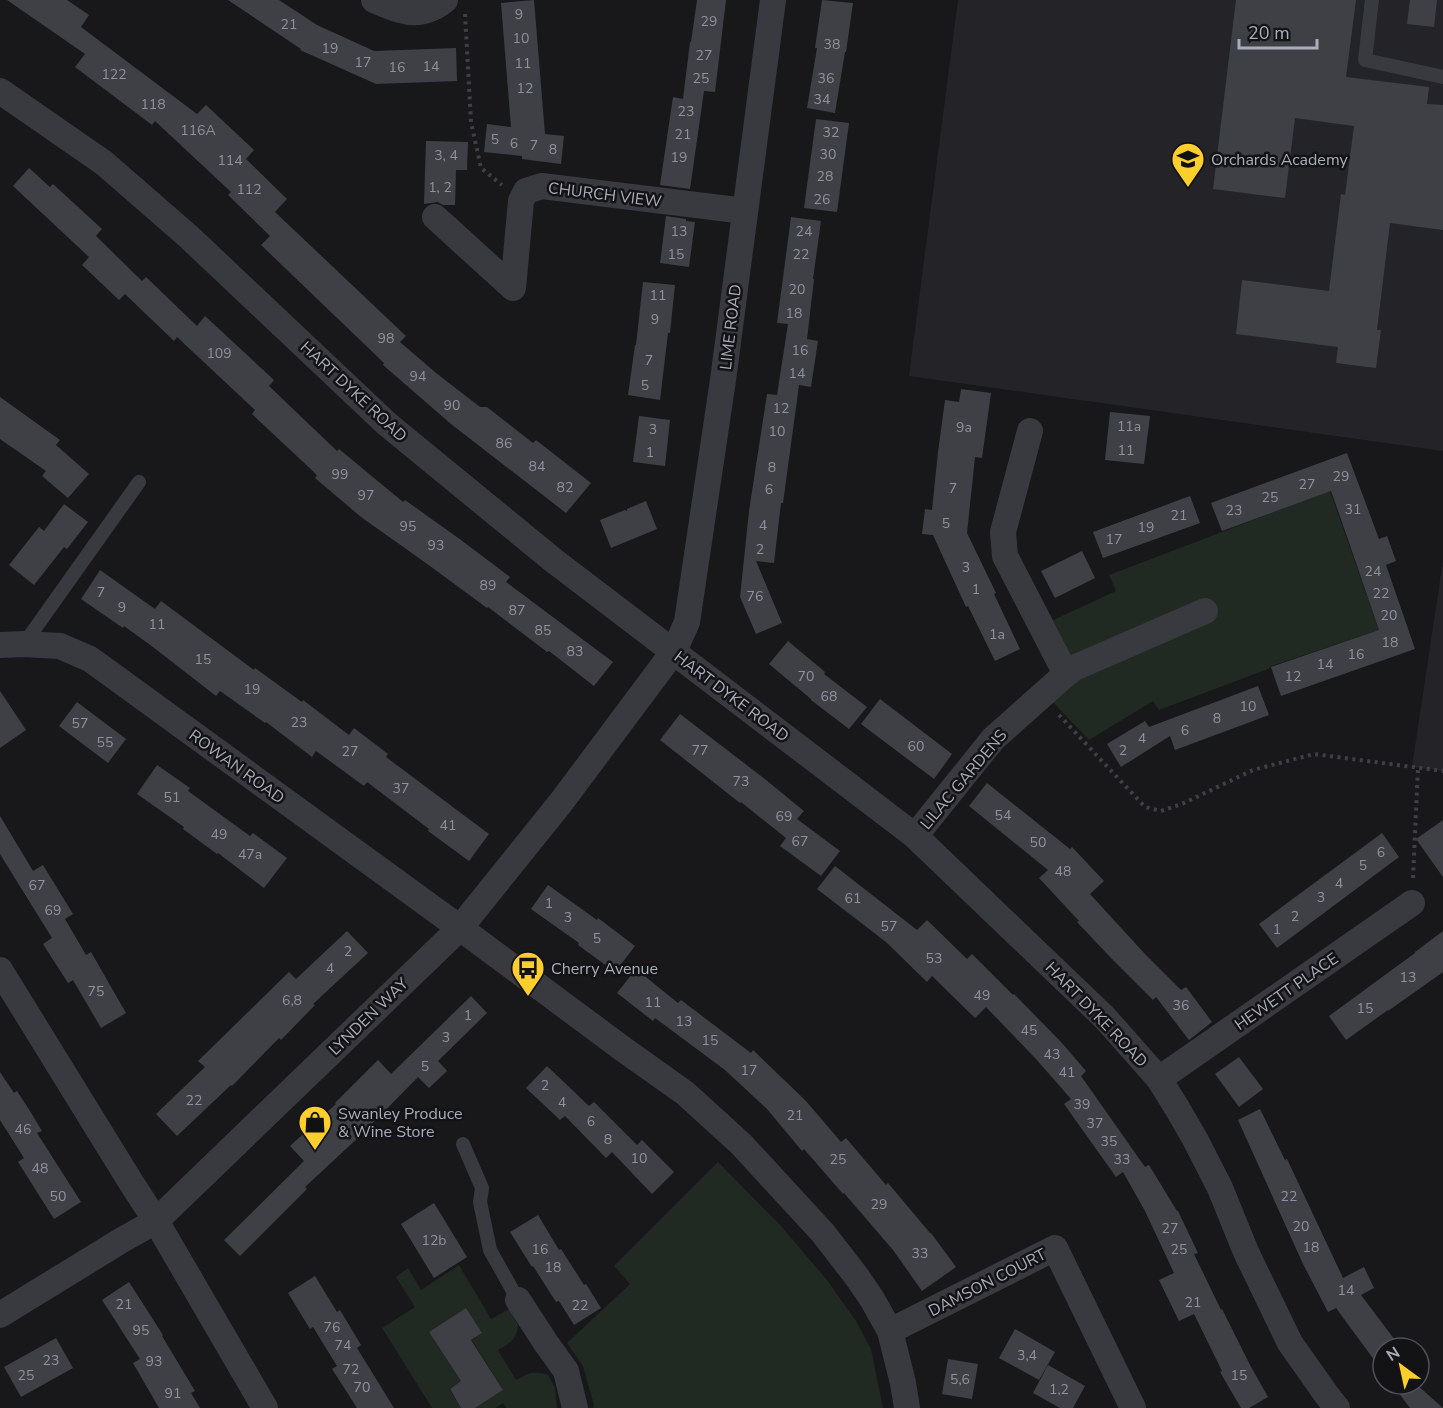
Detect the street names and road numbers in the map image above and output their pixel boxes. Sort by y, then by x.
street label: CHURCH VIEW [547,177,663,213]
street label: LIME ROAD [715,283,747,371]
street label: HART DYKE ROAD [295,336,412,447]
street label: HART DYKE ROAD [669,646,793,747]
street label: ROWAN ROAD [184,725,289,809]
street label: LILAC GARDENS [915,725,1012,834]
street label: HEWETT PLACE [1230,948,1343,1036]
street label: HART DYKE ROAD [1040,957,1152,1072]
street label: LYNDEN WAY [324,973,414,1060]
street label: DAMSON COURT [925,1244,1050,1322]

